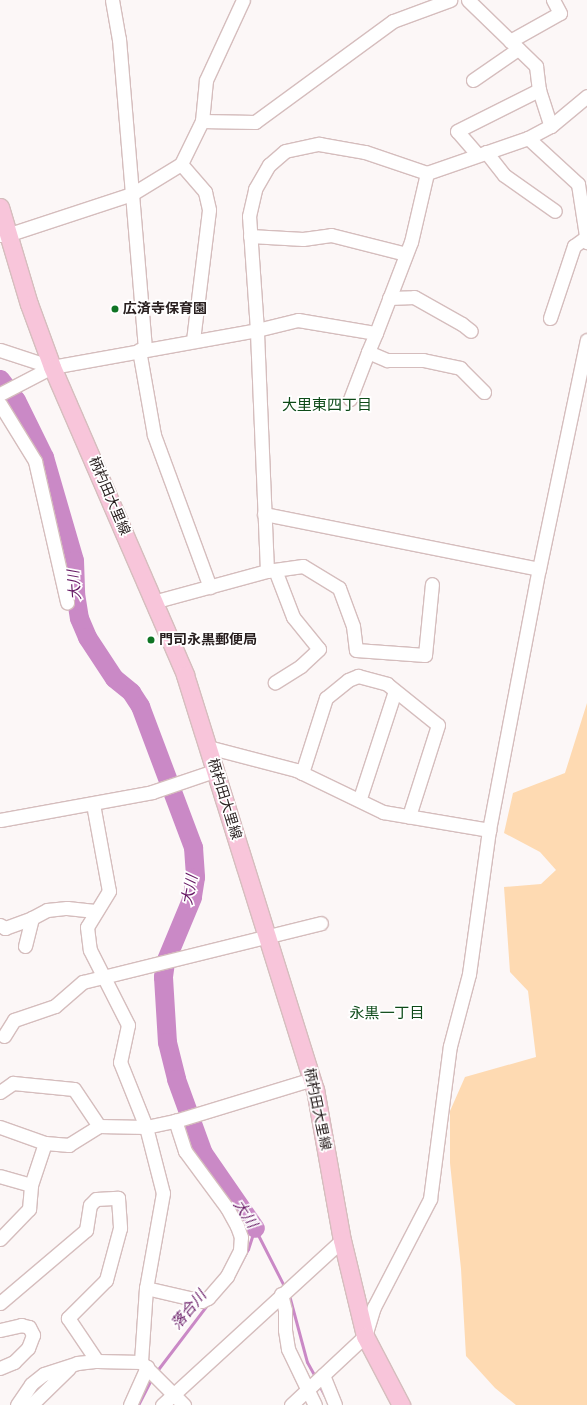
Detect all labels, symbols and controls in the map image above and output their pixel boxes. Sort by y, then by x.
place label: 広済寺保育園 [123,301,207,317]
marker: 広済寺保育園 [110,304,120,314]
district label: 大里東四丁目 [282,397,372,415]
street label: 柄杓田大里線 [85,454,133,538]
water label: 大川 [65,569,85,601]
place label: 門司永黒郵便局 [159,632,257,648]
marker: 門司永黒郵便局 [146,635,156,645]
street label: 柄杓田大里線 [204,756,244,842]
water label: 大川 [178,874,202,906]
district label: 永黒一丁目 [350,1005,424,1023]
street label: 柄杓田大里線 [300,1066,334,1152]
water label: 大川 [229,1197,261,1231]
water label: 落合川 [168,1287,210,1333]

